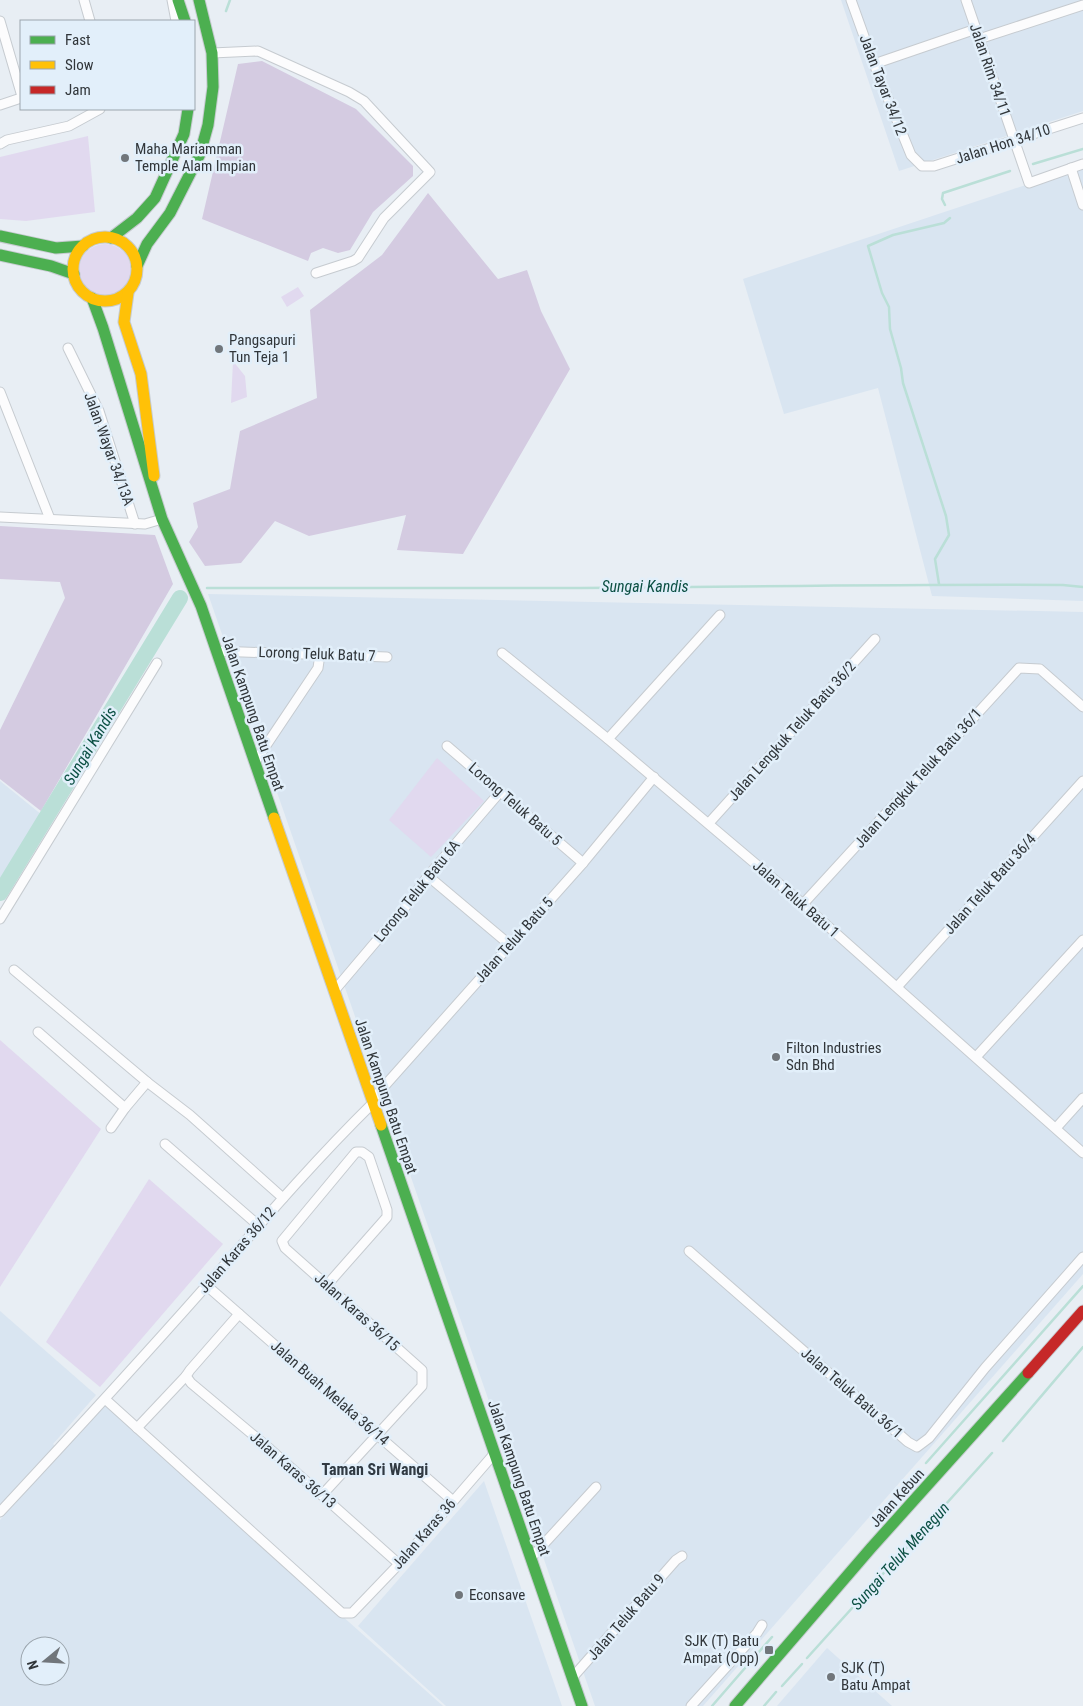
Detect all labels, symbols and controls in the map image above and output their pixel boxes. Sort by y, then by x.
legend [20,20,195,110]
street label: Jalan Rim 34/11 [966,21,1014,119]
text: Fast [65,31,90,49]
street label: Jalan Tayar 34/12 [856,32,910,138]
text: Slow [65,56,94,74]
text: Jam [65,81,91,99]
street label: Jalan Hon 34/10 [953,120,1053,168]
place label: Maha Mariamman Temple Alam Impian [135,140,256,175]
marker: Maha Mariamman Temple Alam Impian [119,152,131,164]
place label: Pangsapuri Tun Teja 1 [229,331,296,366]
marker: Pangsapuri Tun Teja 1 [213,343,225,355]
street label: Jalan Wayar 34/13A [80,390,138,508]
water label: Sungai Kandis [601,577,689,596]
street label: Jalan Kampung Batu Empat [218,633,288,793]
street label: Lorong Teluk Batu 7 [258,643,376,665]
street label: Jalan Lengkuk Teluk Batu 36/2 [724,657,860,805]
water label: Sungai Kandis [59,704,121,788]
street label: Jalan Lengkuk Teluk Batu 36/1 [850,704,986,852]
street label: Lorong Teluk Batu 5 [465,759,565,849]
street label: Jalan Teluk Batu 36/4 [940,830,1040,938]
street label: Lorong Teluk Batu 6A [370,836,464,946]
street label: Jalan Teluk Batu 1 [749,857,843,941]
street label: Jalan Teluk Batu 5 [471,894,557,986]
street label: Jalan Kampung Batu Empat [351,1016,421,1176]
place label: Filton Industries Sdn Bhd [786,1039,882,1074]
marker: Filton Industries Sdn Bhd [770,1051,782,1063]
street label: Jalan Karas 36/12 [195,1203,279,1297]
street label: Jalan Karas 36/15 [311,1269,403,1355]
street label: Jalan Buah Melaka 36/14 [267,1337,393,1449]
street label: Jalan Teluk Batu 36/1 [797,1344,907,1442]
street label: Jalan Kampung Batu Empat [484,1398,554,1558]
street label: Jalan Karas 36/13 [246,1428,340,1512]
district label: Taman Sri Wangi [322,1460,428,1479]
street label: Jalan Kebun [866,1465,928,1531]
street label: Jalan Karas 36 [388,1495,460,1573]
water label: Sungai Teluk Menegun [847,1498,953,1614]
street label: Jalan Teluk Batu 9 [584,1570,668,1664]
place label: Econsave [469,1586,525,1604]
marker: Econsave [453,1589,465,1601]
place label: SJK (T) Batu Ampat (Opp) [683,1632,759,1667]
north arrow [20,1636,70,1686]
marker: SJK (T) Batu Ampat (Opp) [763,1644,775,1656]
text: N [24,1658,42,1672]
place label: SJK (T) Batu Ampat [841,1659,910,1694]
marker: SJK (T) Batu Ampat [825,1671,837,1683]

